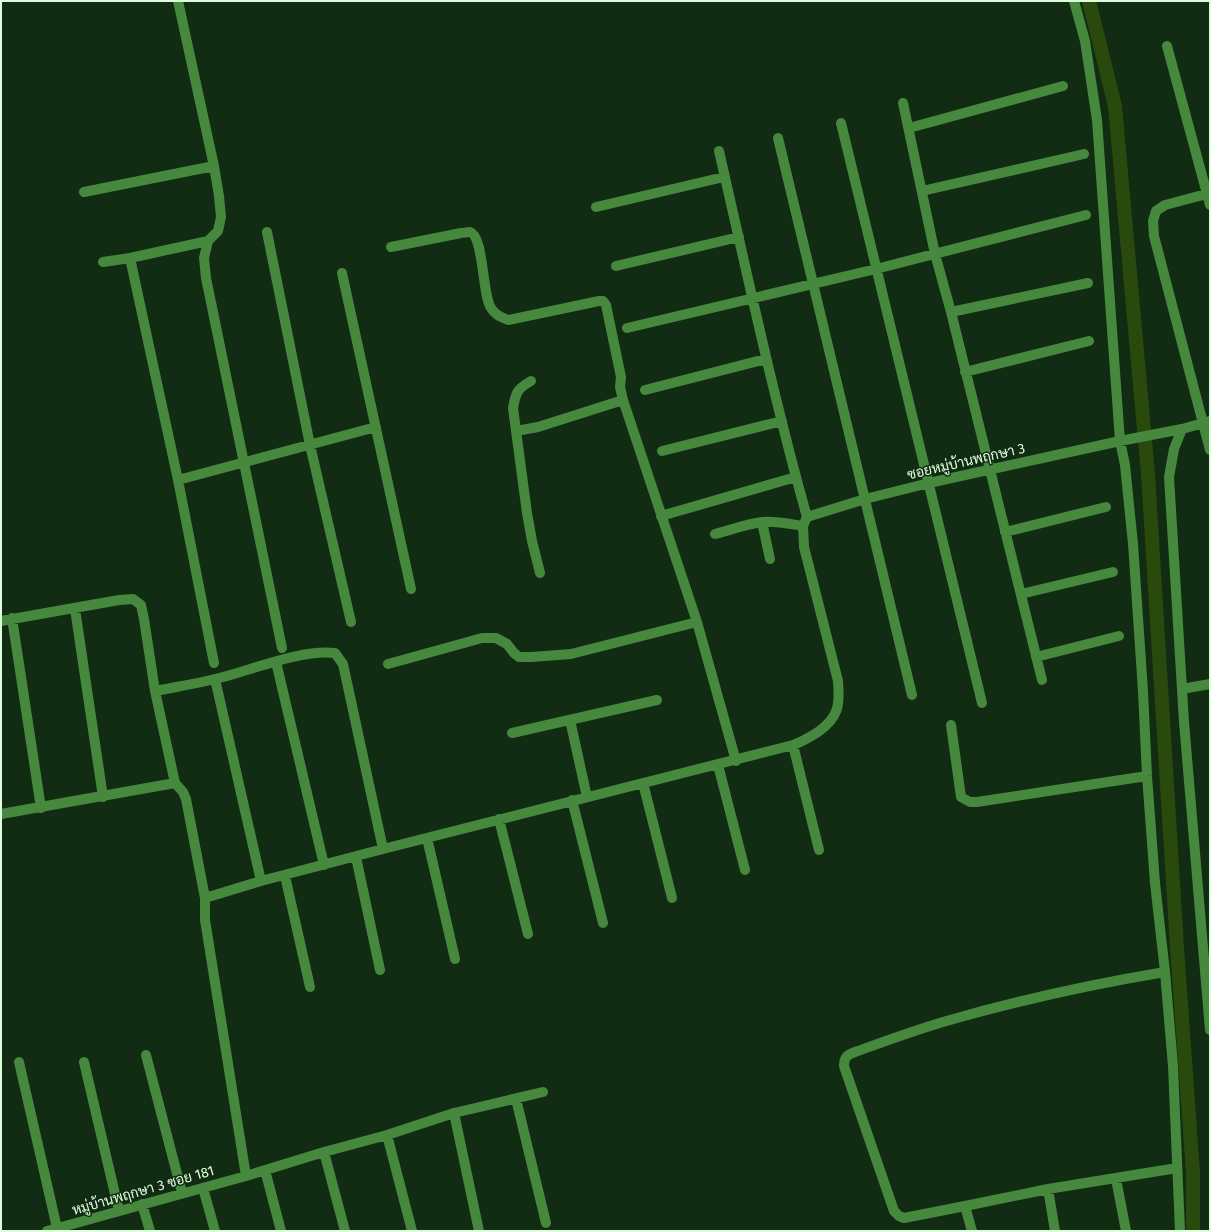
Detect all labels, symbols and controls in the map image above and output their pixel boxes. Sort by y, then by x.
street label: ซอยหมู่บ้านพฤกษา 3 [905,439,1027,484]
street label: หมู่บ้านพฤกษา 3 ซอย 181 [70,1161,216,1220]

